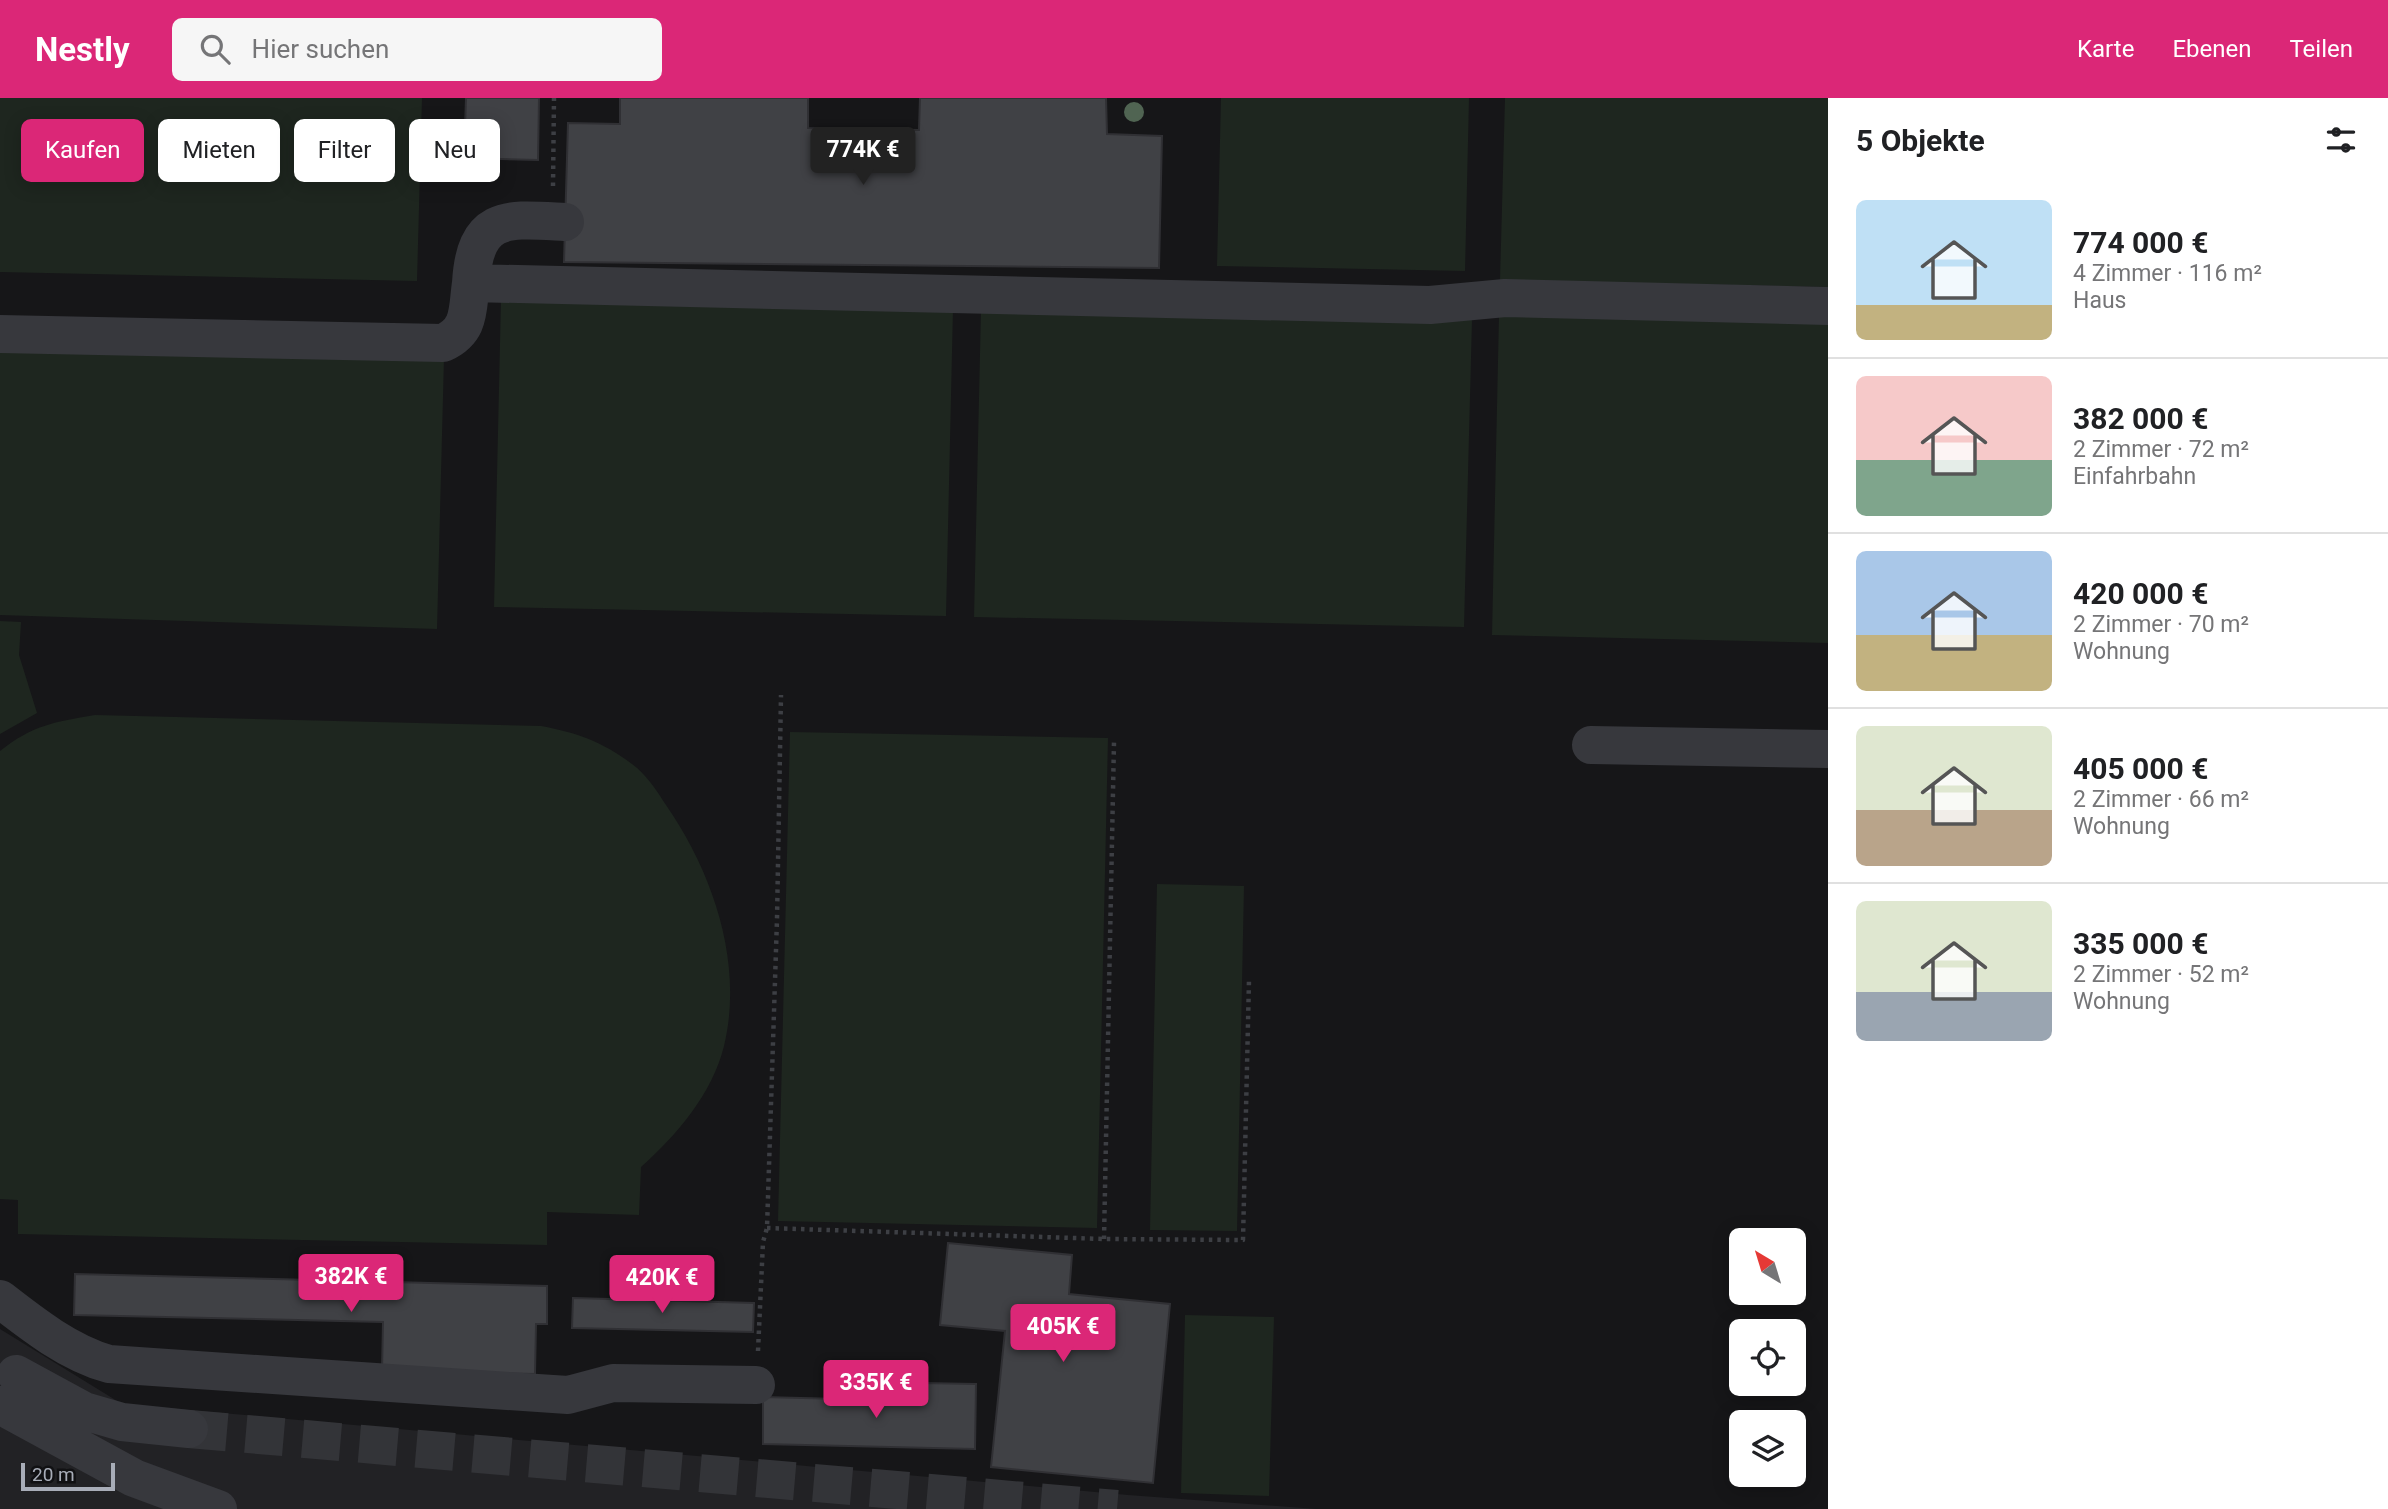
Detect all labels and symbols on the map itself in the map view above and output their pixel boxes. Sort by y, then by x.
pin: 774K € [806,127,920,187]
north arrow [1729,1228,1806,1306]
pin: 382K € [294,1254,408,1314]
pin: 420K € [605,1256,719,1315]
pin: 405K € [1006,1304,1120,1364]
pin: 335K € [819,1360,933,1420]
scale bar [21,1460,116,1492]

